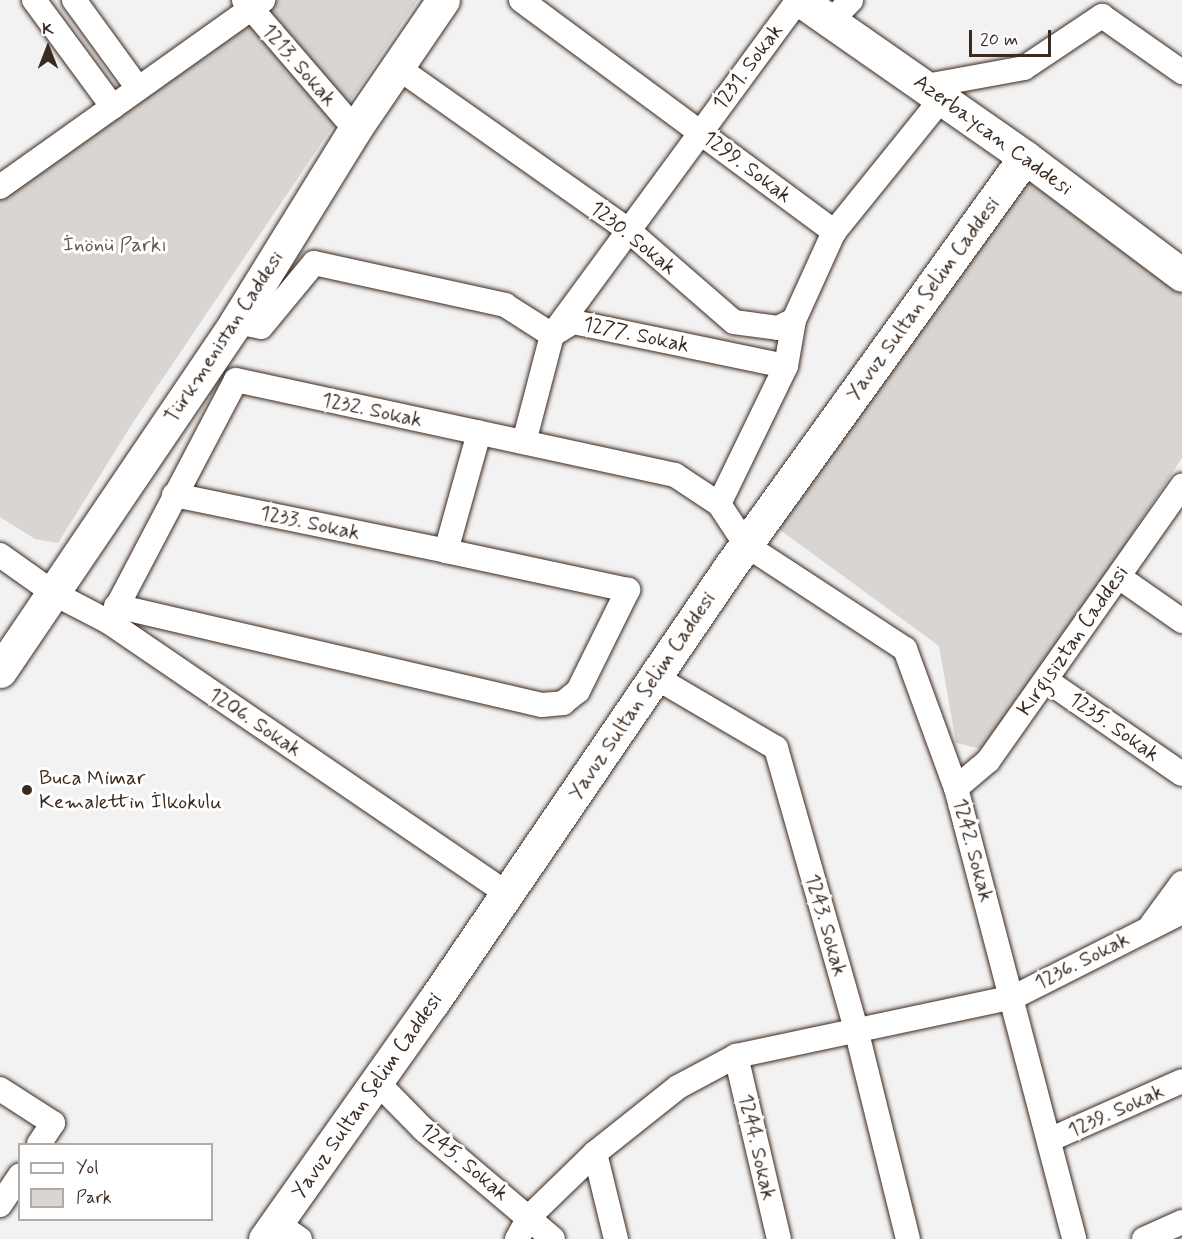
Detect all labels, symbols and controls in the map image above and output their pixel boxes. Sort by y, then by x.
north arrow [18,18,78,78]
scale bar [972,18,1054,56]
text: K [42,19,54,40]
street label: 1213. Sokak [256,19,342,111]
street label: 1231. Sokak [707,19,789,115]
text: 20 m [980,28,1018,52]
street label: Azerbaycan Caddesi [909,69,1077,201]
street label: 1299. Sokak [697,125,797,209]
street label: Yavuz Sultan Selim Caddesi [840,191,1006,407]
street label: 1230. Sokak [585,195,681,281]
park label: İnönü Parkı [63,232,167,258]
street label: Türkmenistan Caddesi [158,245,290,429]
street label: 1277. Sokak [581,311,691,359]
street label: 1232. Sokak [319,387,425,433]
street label: 1233. Sokak [258,500,362,546]
street label: Kırgısiztan Caddesi [1012,561,1134,721]
street label: Yavuz Sultan Selim Caddesi [562,586,722,806]
street label: 1206. Sokak [204,682,306,762]
street label: 1235. Sokak [1064,687,1164,767]
place label: Buca Mimar Kemalettin İlkokulu [39,765,221,815]
marker: Buca Mimar Kemalettin İlkokulu [20,783,34,797]
street label: 1242. Sokak [947,795,999,905]
street label: 1243. Sokak [799,871,853,979]
street label: 1236. Sokak [1030,926,1134,996]
street label: Yavuz Sultan Selim Caddesi [285,987,449,1205]
street label: 1239. Sokak [1064,1079,1168,1143]
street label: 1244. Sokak [733,1091,781,1203]
street label: 1245. Sokak [414,1117,514,1207]
legend [18,1143,213,1221]
text: Yol [76,1156,99,1180]
text: Park [76,1186,112,1210]

